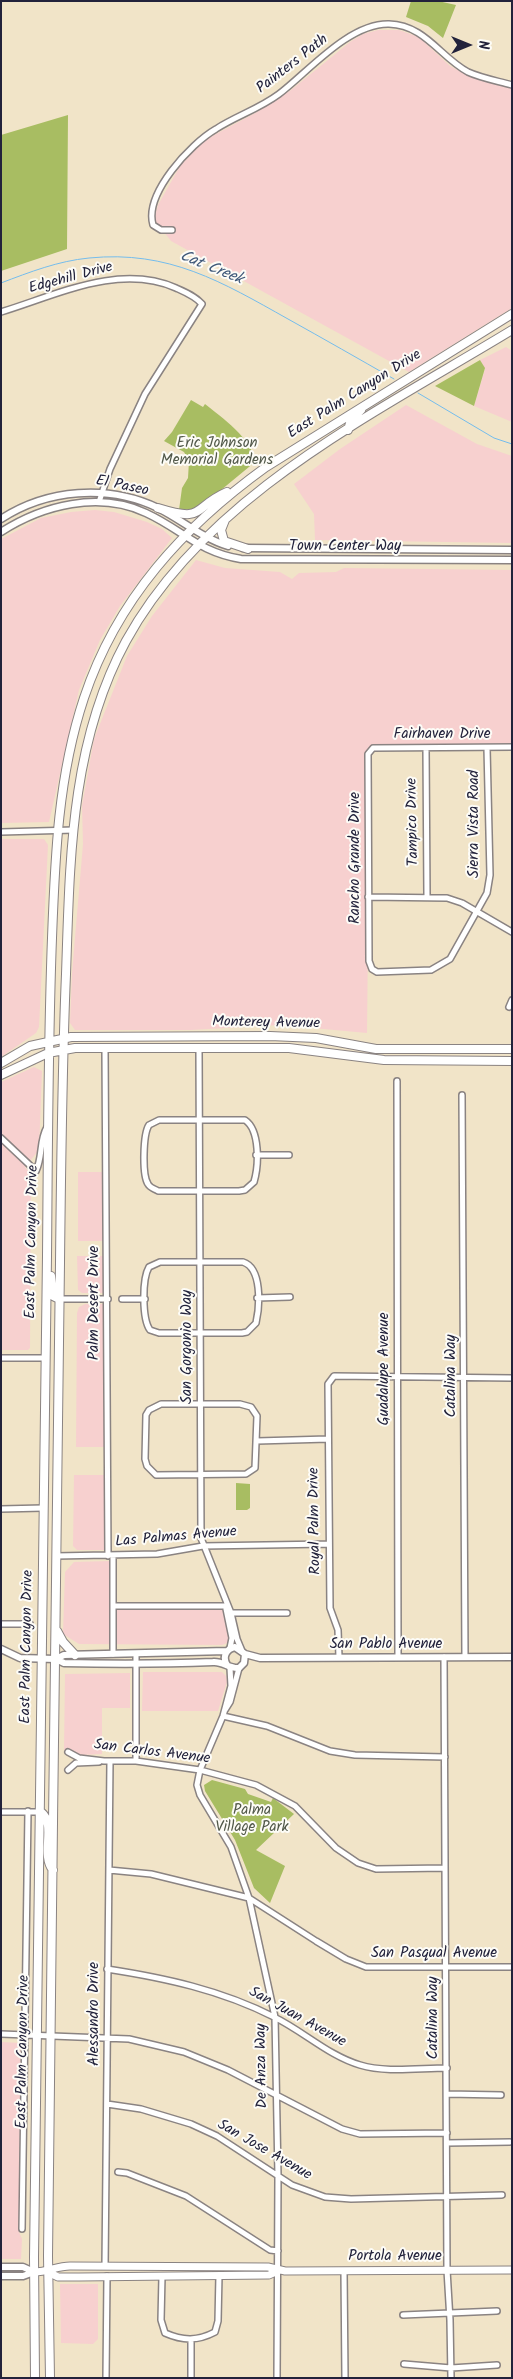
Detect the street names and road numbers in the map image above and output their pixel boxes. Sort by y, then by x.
street label: Painters Path [254,32,332,98]
street label: Edgehill Drive [27,259,115,299]
street label: East Palm Canyon Drive [285,347,425,443]
street label: El Paseo [94,473,150,501]
street label: Town Center Way [289,538,401,556]
street label: Fairhaven Drive [394,726,490,744]
street label: Sierra Vista Road [466,770,484,878]
street label: Tampico Drive [404,778,424,866]
street label: Rancho Grande Drive [347,792,365,924]
street label: Monterey Avenue [212,1014,320,1034]
street label: East Palm Canyon Drive [23,1165,43,1319]
street label: Palm Desert Drive [86,1246,104,1360]
street label: San Gorgonio Way [179,1290,197,1404]
street label: Guadalupe Avenue [376,1313,394,1425]
street label: Catalina Way [443,1335,461,1417]
street label: Royal Palm Drive [306,1467,326,1575]
street label: Las Palmas Avenue [114,1524,238,1552]
street label: East Palm Canyon Drive [18,1570,38,1724]
street label: San Pablo Avenue [330,1636,442,1654]
street label: San Carlos Avenue [93,1737,211,1769]
street label: San Pasqual Avenue [371,1945,497,1963]
street label: Alessandro Drive [86,1962,104,2066]
street label: East Palm Canyon Drive [14,1975,34,2129]
street label: Catalina Way [425,1977,443,2059]
street label: San Juan Avenue [245,1984,349,2052]
street label: De Anza Way [253,2023,273,2109]
street label: San Jose Avenue [214,2117,314,2185]
street label: Portola Avenue [348,2248,442,2266]

